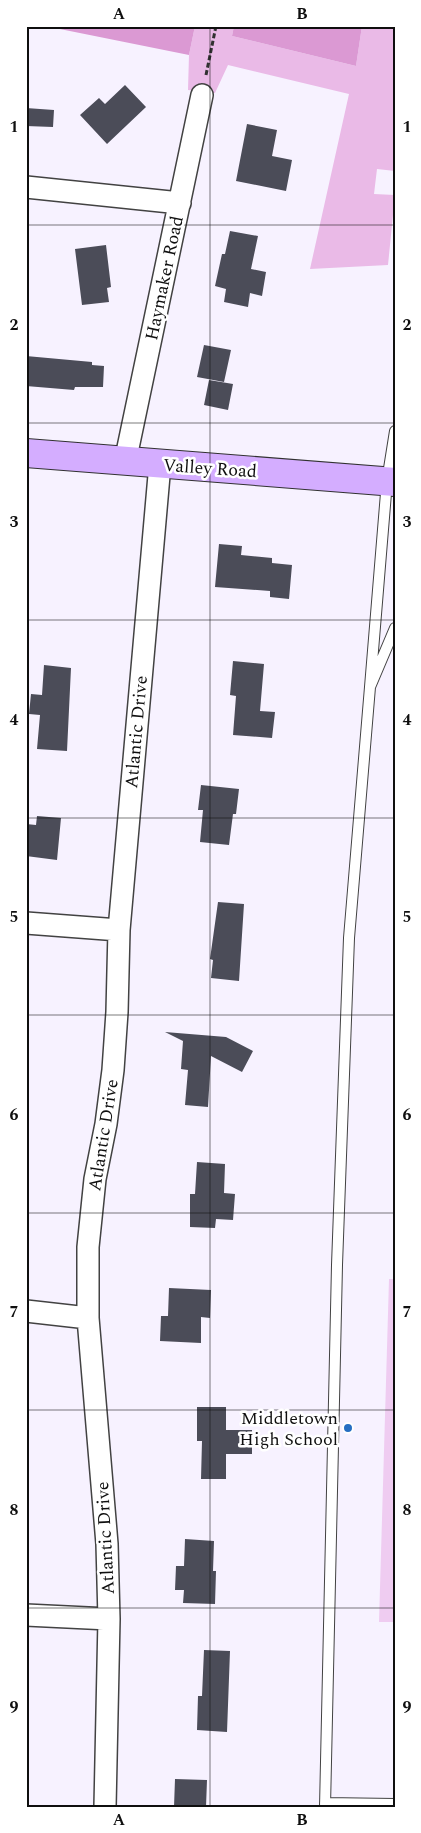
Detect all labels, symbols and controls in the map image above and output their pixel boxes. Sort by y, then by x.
text: A [113,2,126,26]
text: B [296,2,308,26]
text: 1 [10,115,18,139]
text: 1 [403,115,411,139]
street label: Haymaker Road [138,213,191,343]
text: 2 [10,313,19,337]
text: 2 [403,313,412,337]
street label: Valley Road [162,452,258,485]
text: 3 [10,510,19,534]
text: 3 [403,510,412,534]
street label: Atlantic Drive [118,675,155,790]
text: 4 [10,708,19,732]
text: 4 [403,708,412,732]
text: 5 [10,905,18,929]
text: 5 [403,905,411,929]
street label: Atlantic Drive [81,1077,126,1193]
text: 6 [10,1103,19,1127]
text: 6 [403,1103,412,1127]
text: 7 [10,1300,19,1324]
text: 7 [403,1300,412,1324]
place label: Middletown High School [239,1405,338,1453]
marker: Middletown High School [342,1422,354,1434]
street label: Atlantic Drive [89,1481,122,1595]
text: 8 [10,1498,19,1522]
text: 8 [403,1498,412,1522]
text: 9 [10,1695,19,1719]
text: 9 [403,1695,412,1719]
text: A [113,1808,126,1832]
text: B [296,1808,308,1832]

